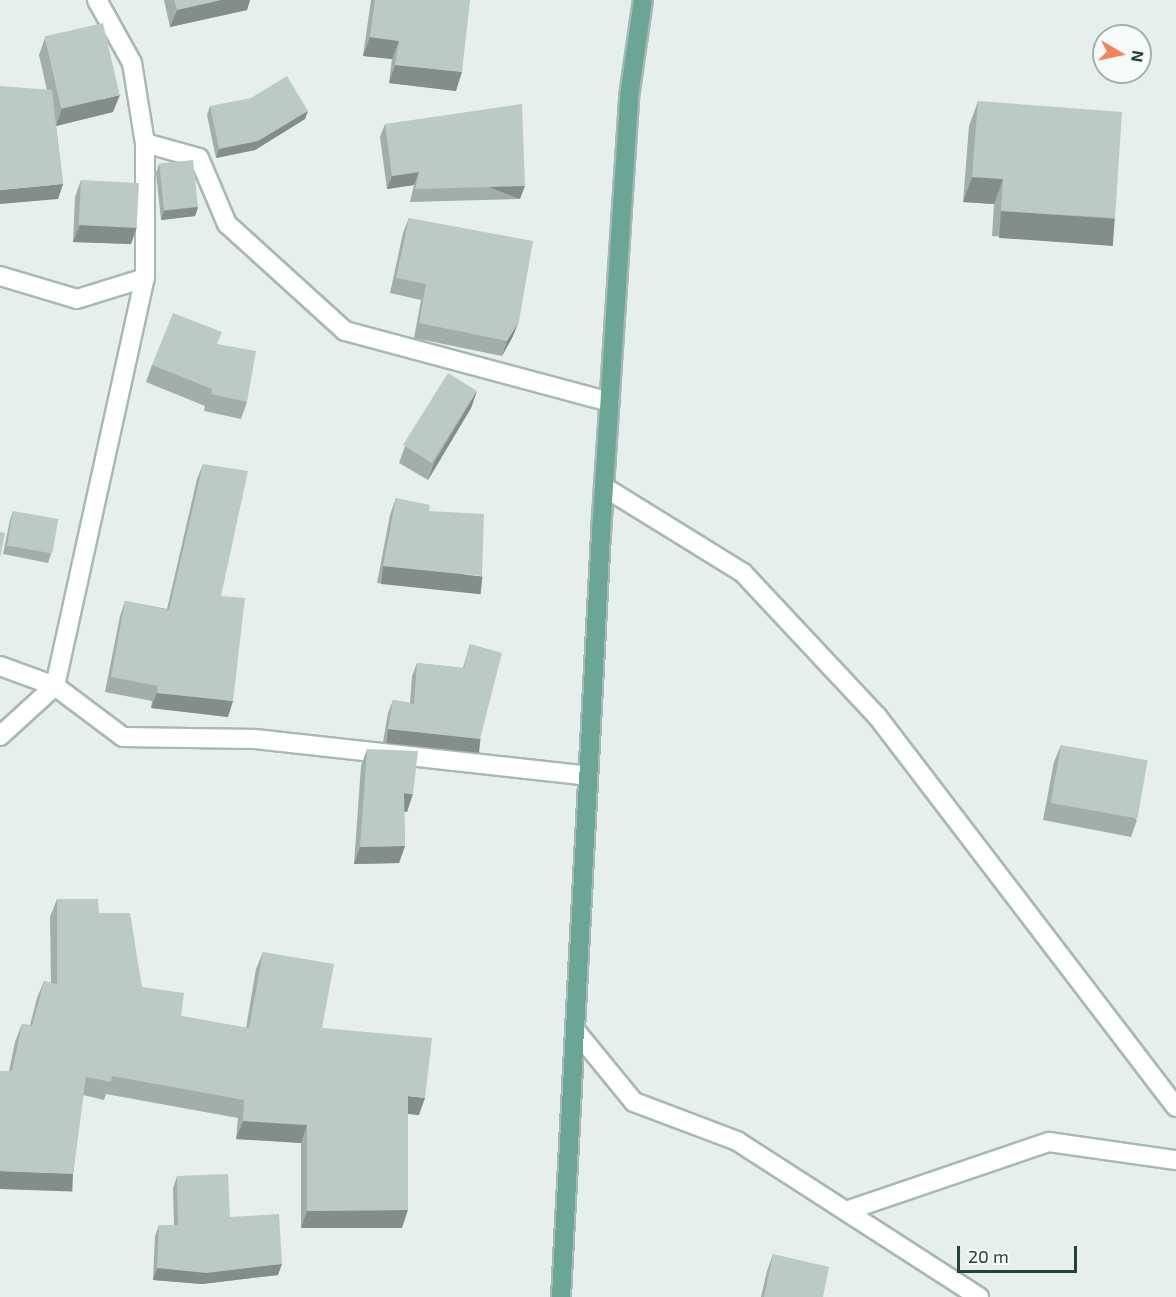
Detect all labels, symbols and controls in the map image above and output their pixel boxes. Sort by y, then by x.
north arrow [1092,24,1152,84]
text: N [1128,49,1149,64]
scale bar [960,1234,1080,1272]
text: 20 m [968,1245,1009,1267]

